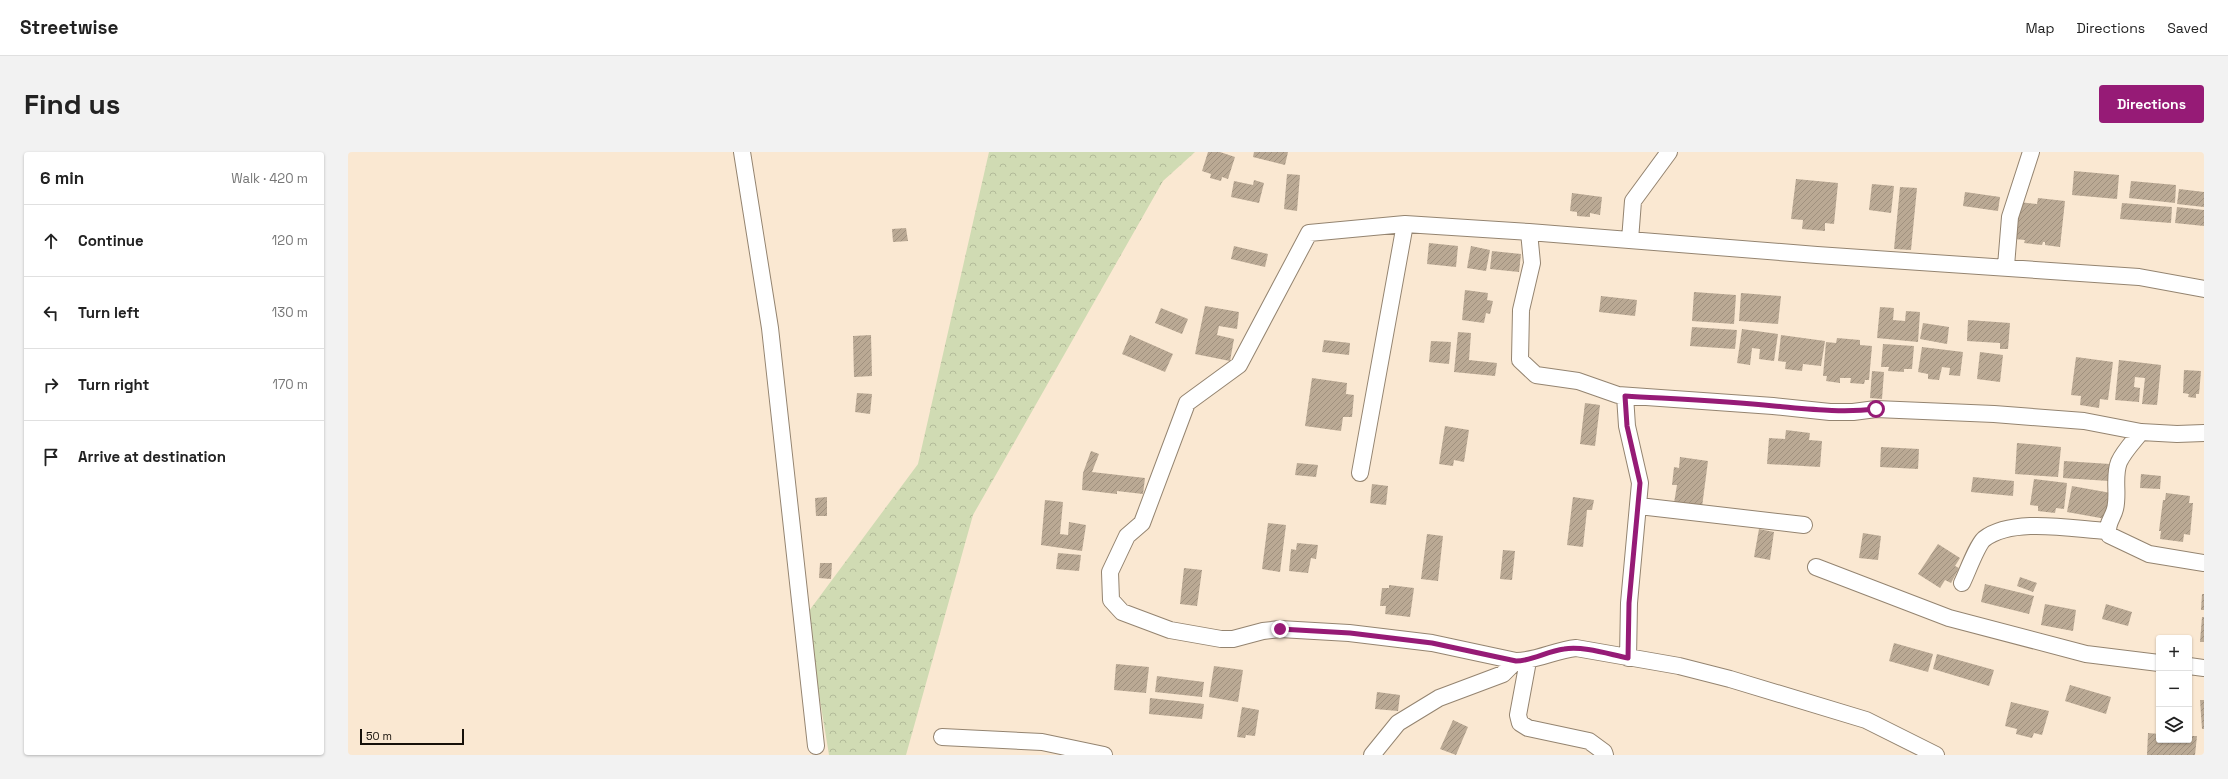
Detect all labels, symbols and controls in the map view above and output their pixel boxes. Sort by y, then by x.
text: Streetwise [20,15,119,40]
text: Map [2025,19,2055,37]
text: Directions [2077,19,2145,37]
text: Saved [2167,19,2208,37]
button: Directions [2099,85,2204,123]
text: Find us [24,86,121,122]
text: 6 min [40,167,84,189]
text: Walk · 420 m [231,170,308,187]
icon: ahead [40,230,62,252]
text: Continue [78,231,144,250]
text: 120 m [272,232,308,249]
icon: left [40,302,62,324]
text: Turn left [78,303,140,322]
text: 130 m [272,304,308,321]
icon: right [40,374,62,396]
text: Turn right [78,375,149,394]
text: 170 m [272,376,308,393]
route start [1867,400,1885,418]
icon: arrive [40,446,62,468]
text: Arrive at destination [78,447,226,466]
route end [1271,620,1289,638]
map controls [2156,635,2192,743]
button: + [2156,635,2192,671]
button: − [2156,671,2192,707]
button: layers [2156,707,2192,743]
scale bar [360,727,464,746]
text: 50 m [366,729,392,743]

